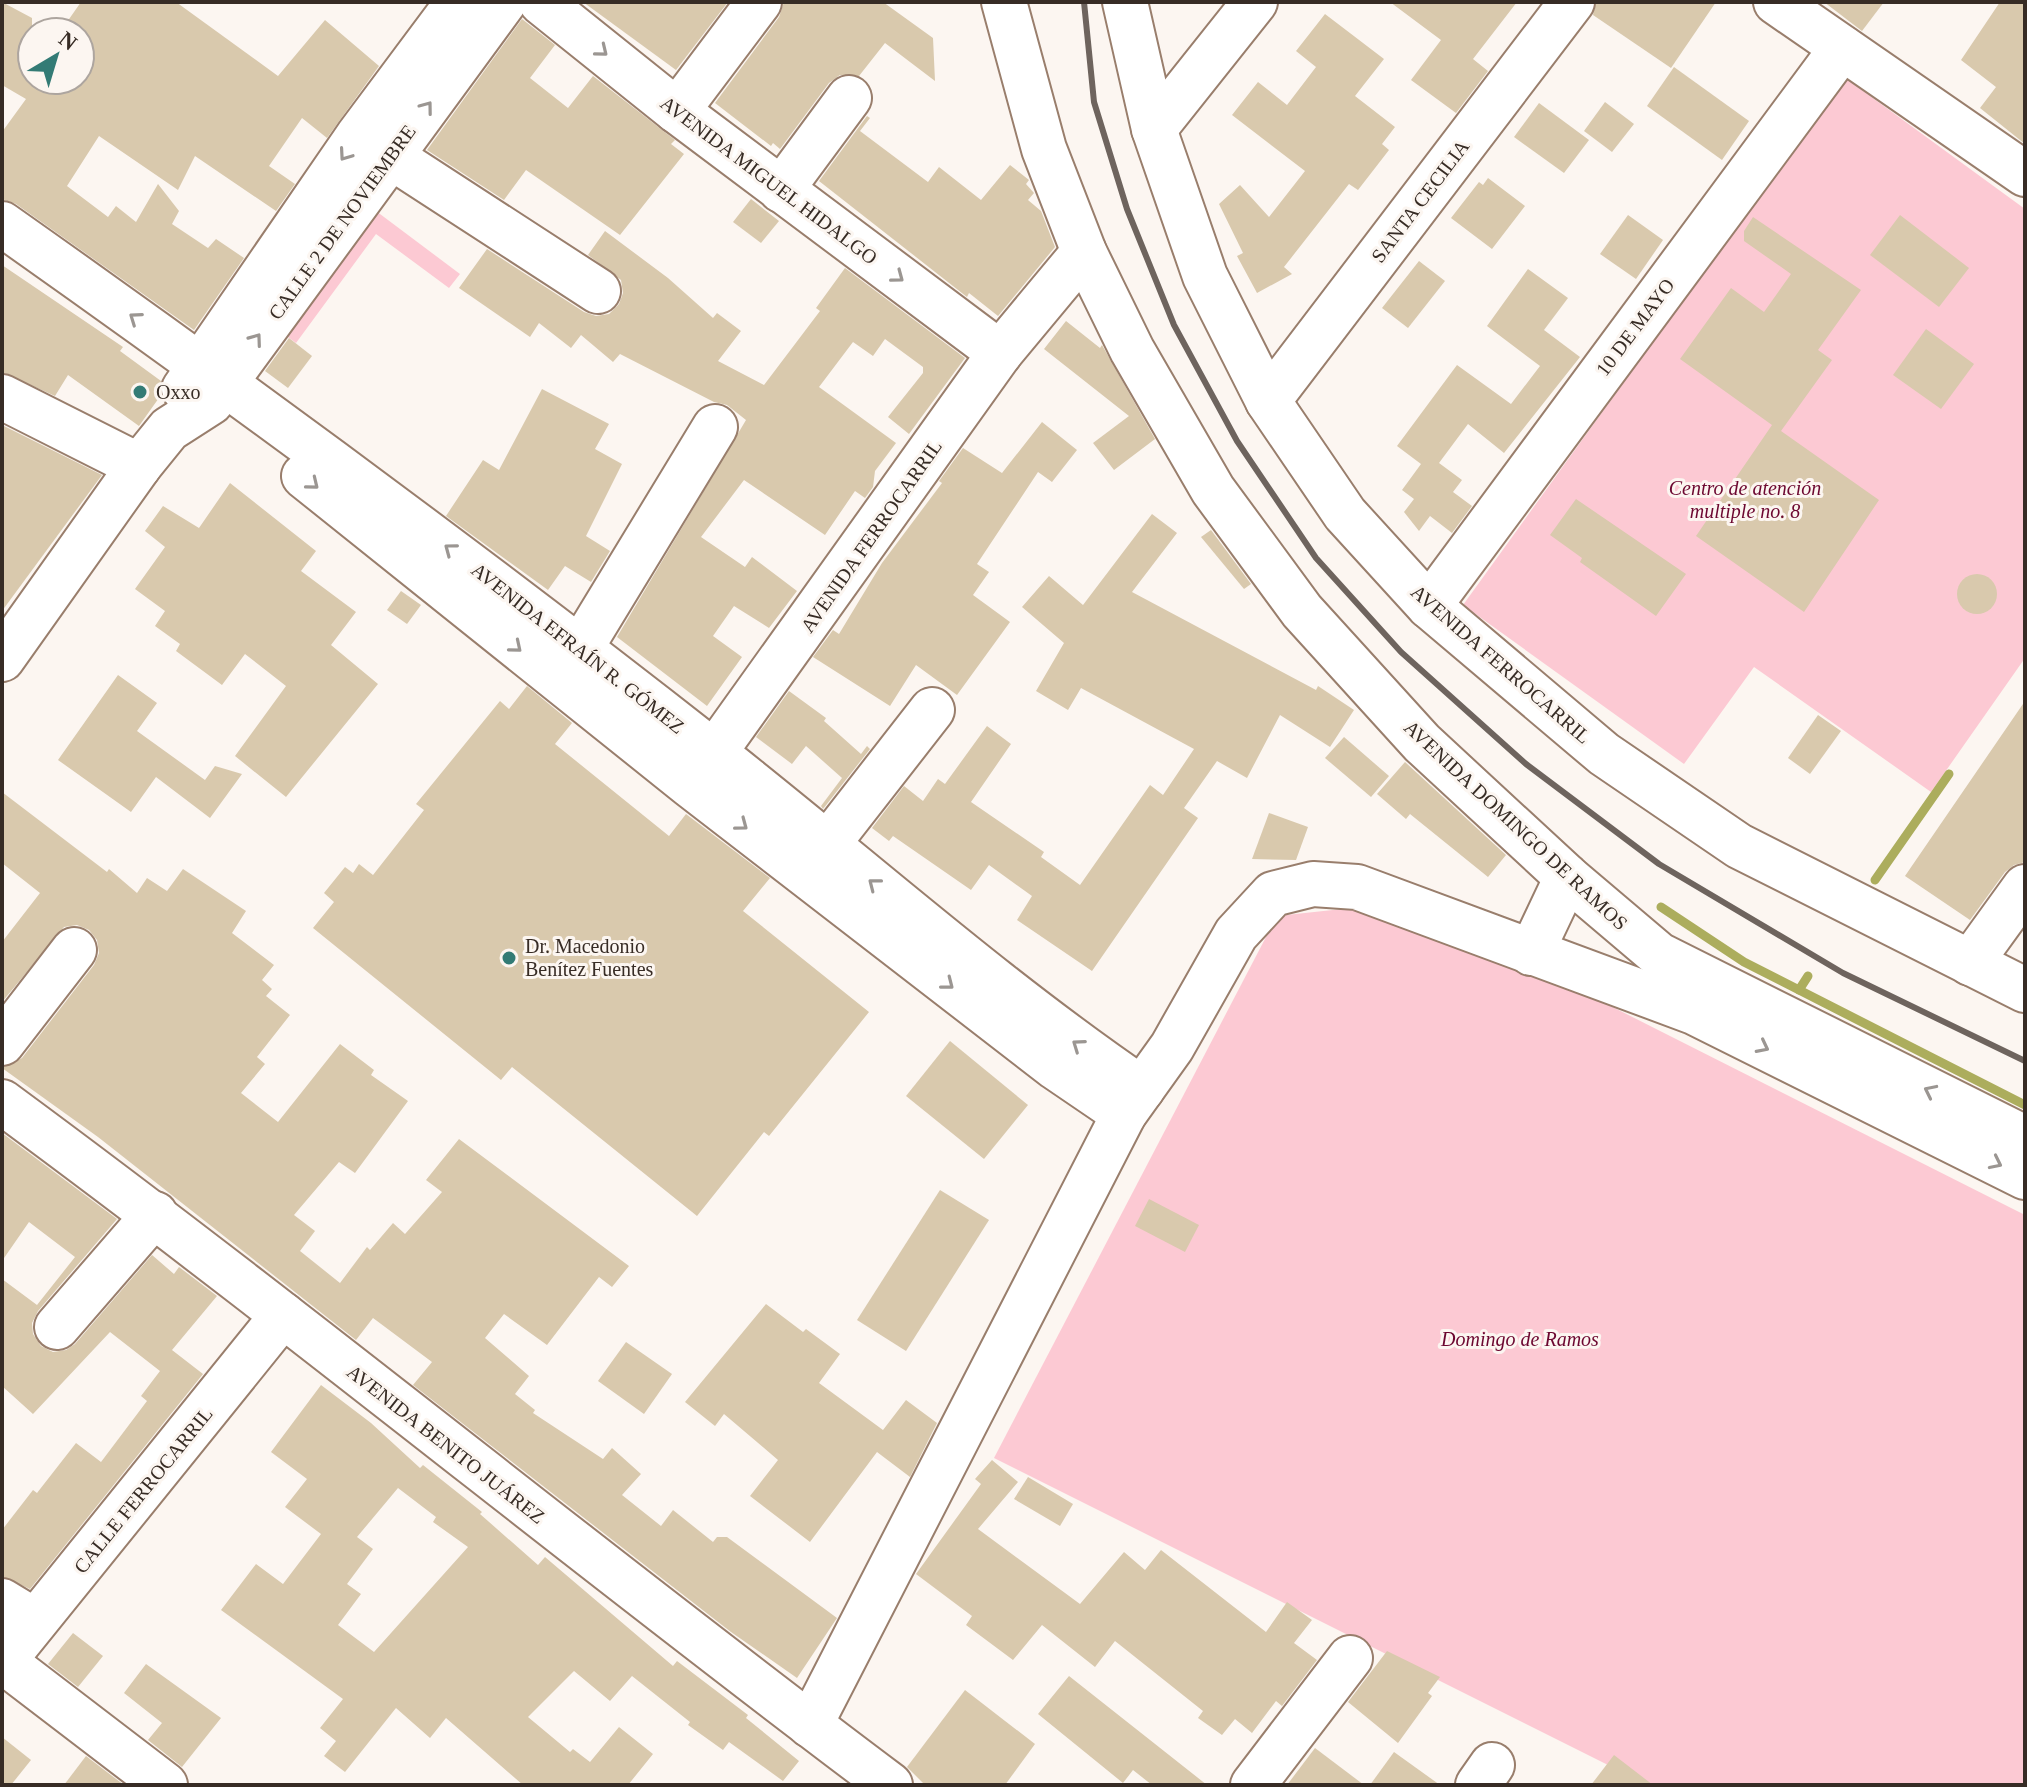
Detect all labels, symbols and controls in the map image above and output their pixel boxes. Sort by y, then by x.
north arrow [16,16,96,96]
text: N [54,26,82,55]
one-way arrow [593,41,607,56]
street label: AVENIDA MIGUEL HIDALGO [656,91,882,269]
one-way arrow [417,101,431,115]
street label: CALLE 2 DE NOVIEMBRE [264,120,420,324]
street label: SANTA CECILIA [1367,135,1474,267]
one-way arrow [340,146,355,160]
one-way arrow [889,267,903,281]
street label: 10 DE MAYO [1591,274,1679,380]
one-way arrow [130,313,144,328]
one-way arrow [246,333,261,347]
place label: Oxxo [156,381,200,403]
marker: Oxxo [131,383,149,401]
street label: AVENIDA FERROCARRIL [796,435,946,637]
one-way arrow [304,474,319,488]
park label: Centro de atención multiple no. 8 [1669,477,1821,523]
one-way arrow [444,545,459,559]
street label: AVENIDA EFRAÍN R. GÓMEZ [467,557,689,738]
street label: AVENIDA FERROCARRIL [1407,580,1595,748]
one-way arrow [507,637,521,652]
street label: AVENIDA DOMINGO DE RAMOS [1400,716,1632,934]
one-way arrow [733,815,748,829]
one-way arrow [869,879,883,894]
place label: Dr. Macedonio Benítez Fuentes [525,935,654,980]
marker: Dr. Macedonio Benítez Fuentes [500,949,518,967]
one-way arrow [939,974,954,988]
one-way arrow [1755,1037,1770,1052]
one-way arrow [1072,1040,1086,1055]
one-way arrow [1924,1084,1938,1100]
one-way arrow [1988,1153,2003,1168]
park label: Domingo de Ramos [1440,1328,1599,1351]
street label: AVENIDA BENITO JUÁREZ [343,1360,549,1528]
street label: CALLE FERROCARRIL [69,1403,217,1577]

